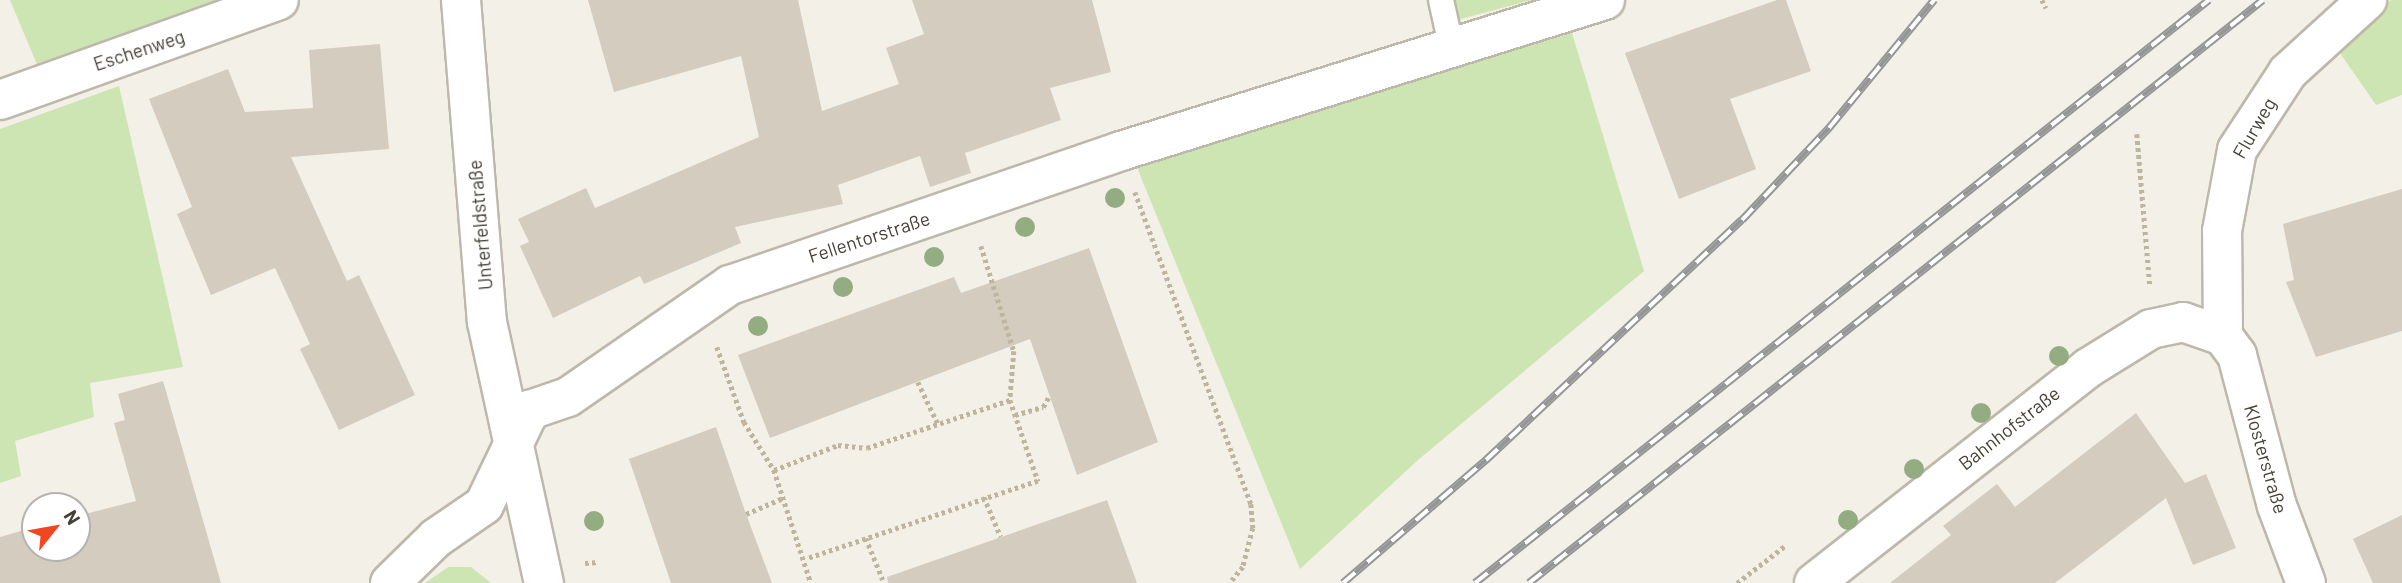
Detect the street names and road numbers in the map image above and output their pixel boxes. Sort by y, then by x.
street label: Eschenweg [91,25,187,75]
street label: Flurweg [2228,94,2280,162]
street label: Unterfeldstraße [463,159,497,291]
street label: Fellentorstraße [805,207,933,267]
street label: Bahnhofstraße [1954,381,2064,475]
street label: Klosterstraße [2240,402,2292,516]

